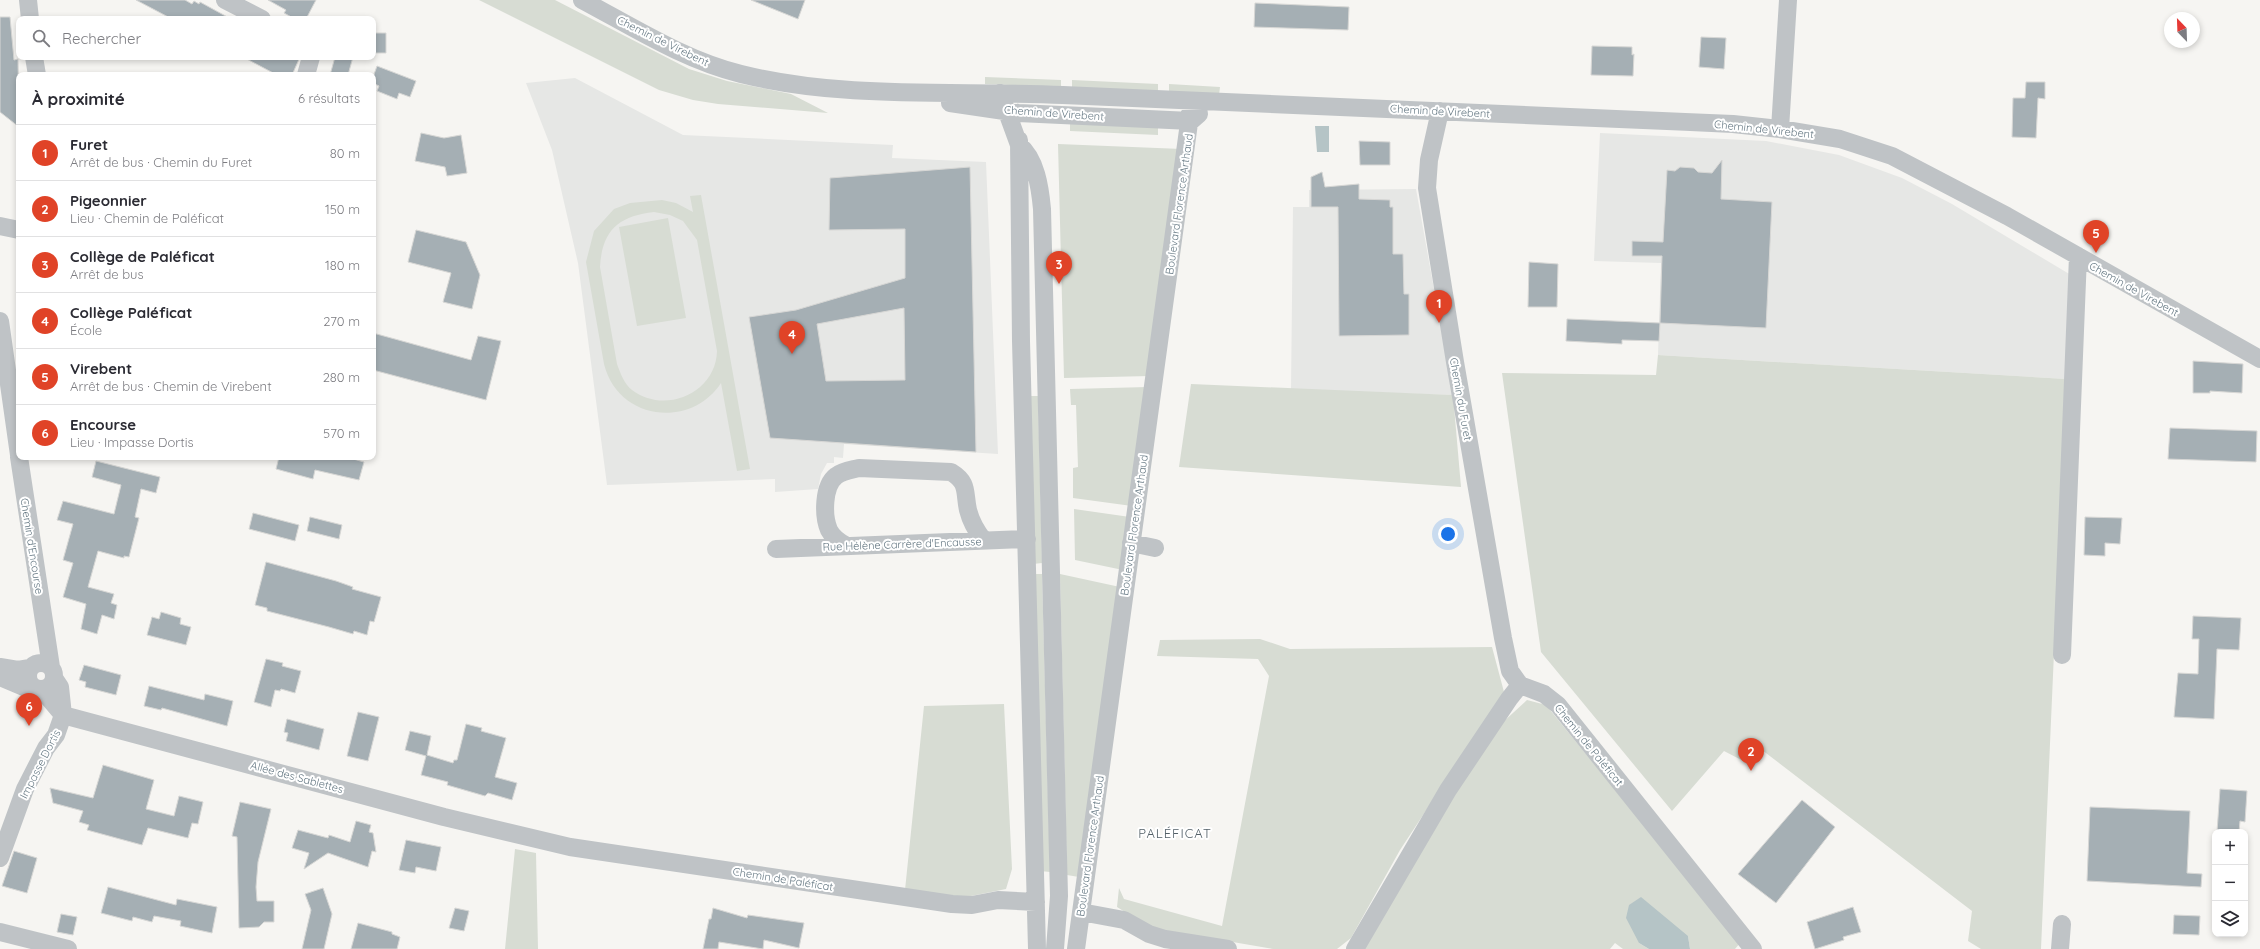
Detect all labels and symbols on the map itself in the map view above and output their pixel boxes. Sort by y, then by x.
north arrow [2164,12,2200,48]
street label: Chemin de Virebent [615,13,711,69]
street label: Chemin de Virebent [1390,101,1491,121]
street label: Chemin de Virebent [1004,103,1105,123]
street label: Chemin de Virebent [1713,117,1815,141]
street label: Boulevard Florence Arthaud [1162,133,1196,275]
pin: 5 [2083,220,2109,253]
pin: 3 [1046,251,1072,284]
street label: Chemin de Virebent [2087,259,2181,320]
pin: 1 [1426,290,1452,323]
pin: 4 [779,321,805,354]
street label: Chemin du Furet [1447,357,1475,442]
street label: Boulevard Florence Arthaud [1117,454,1151,596]
street label: Chemin d'Encourse [17,497,47,595]
your location [1438,524,1458,544]
street label: Rue Hélène Carrère d'Encausse [822,534,982,554]
pin: 6 [16,693,42,726]
street label: Chemin de Paléficat [1552,701,1627,789]
street label: Impasse Dortis [17,727,63,801]
pin: 2 [1738,738,1764,771]
street label: Allée des Sablettes [249,758,345,796]
street label: Boulevard Florence Arthaud [1073,775,1107,917]
district label: PALÉFICAT [1138,825,1212,841]
street label: Chemin de Paléficat [732,864,834,894]

